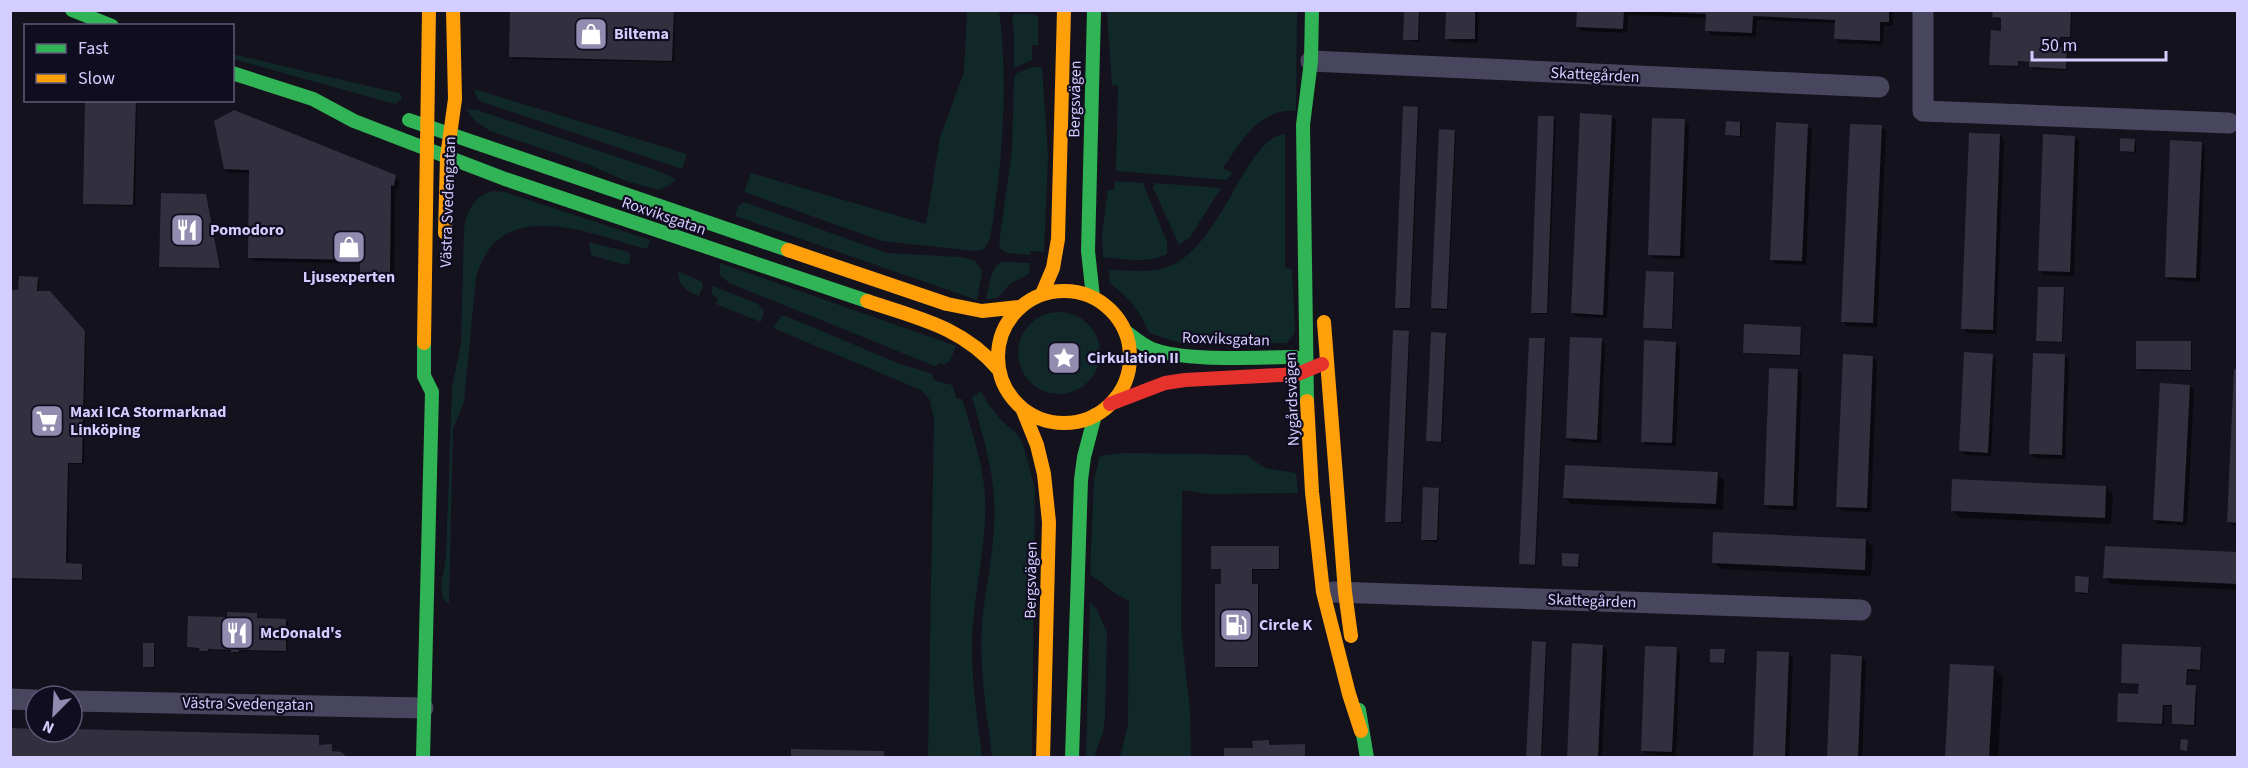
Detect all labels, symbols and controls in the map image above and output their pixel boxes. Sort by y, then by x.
shop icon: Biltema [573,16,609,52]
place label: Biltema [614,23,669,45]
legend [24,24,234,102]
scale bar [2032,24,2166,62]
text: 50 m [2041,33,2077,58]
text: Fast [78,36,109,61]
street label: Bergsvägen [1063,60,1087,138]
street label: Skattegården [1550,62,1640,88]
text: Slow [78,66,115,91]
street label: Västra Svedengatan [435,136,461,268]
street label: Roxviksgatan [619,191,709,241]
restaurant icon: Pomodoro [169,212,205,248]
place label: Pomodoro [210,219,284,241]
shop icon: Ljusexperten [331,229,367,265]
place label: Ljusexperten [303,266,395,288]
street label: Roxviksgatan [1182,326,1270,352]
place icon: Cirkulation II [1046,340,1082,376]
place label: Cirkulation II [1087,347,1179,369]
street label: Nygårdsvägen [1279,351,1305,447]
place label: Maxi ICA Stormarknad Linköping [70,401,227,441]
supermarket icon: Maxi ICA Stormarknad Linköping [29,403,65,439]
street label: Bergsvägen [1019,541,1043,619]
street label: Skattegården [1547,588,1637,614]
fuel station icon: Circle K [1218,607,1254,643]
place label: Circle K [1259,614,1312,636]
restaurant icon: McDonald's [219,615,255,651]
place label: McDonald's [260,622,342,644]
north arrow [24,684,84,744]
street label: Västra Svedengatan [182,692,314,716]
text: N [39,715,58,739]

